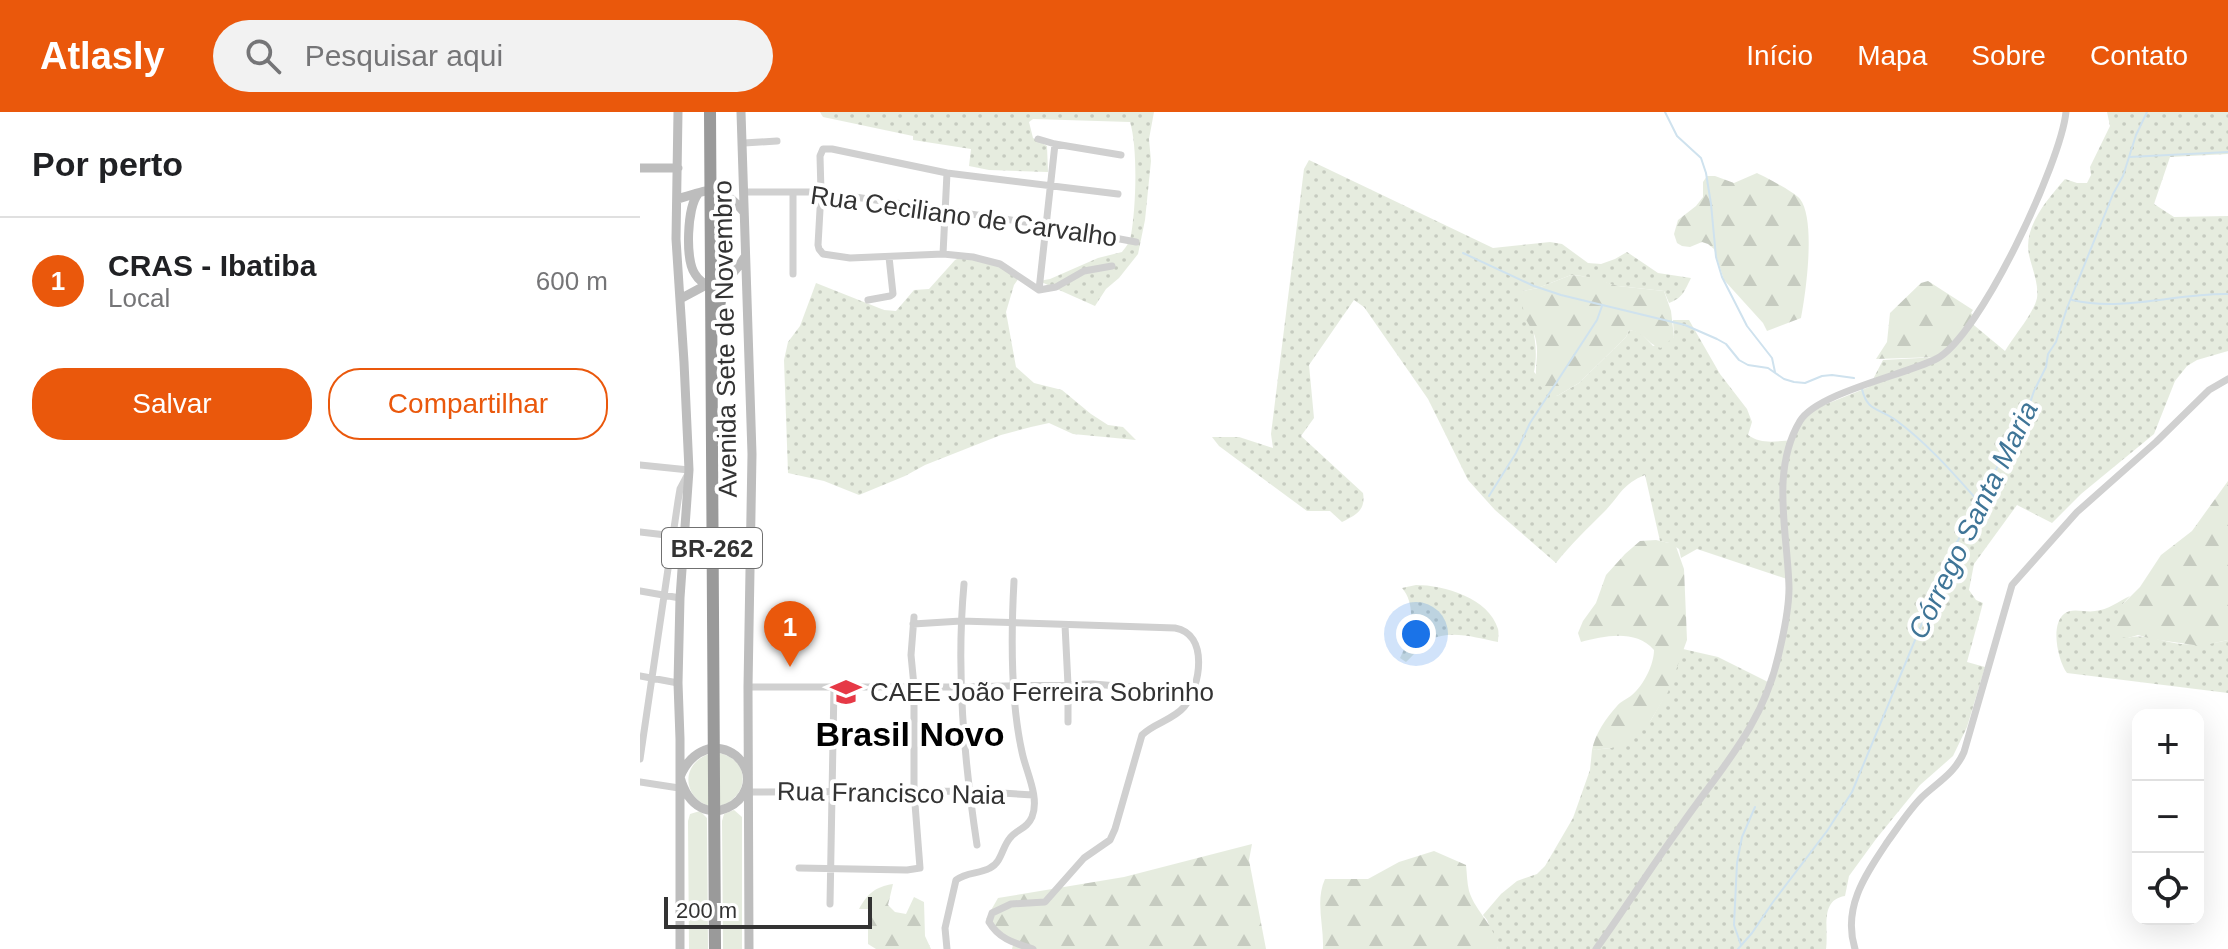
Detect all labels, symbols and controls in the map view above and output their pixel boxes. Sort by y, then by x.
search box [213,20,773,92]
icon: search [241,34,285,78]
text: Atlasly [40,35,165,77]
text: Pesquisar aqui [305,39,503,72]
text: Início [1746,40,1813,71]
text: Mapa [1857,40,1927,71]
text: Sobre [1971,40,2046,71]
text: Contato [2090,40,2188,71]
text: Por perto [32,145,183,183]
street label: Avenida Sete de Novembro [707,180,743,498]
street label: Rua Ceciliano de Carvalho [809,180,1119,252]
text: CRAS - Ibatiba [108,249,316,282]
text: 1 [51,266,65,296]
text: 600 m [536,266,608,296]
text: Local [108,283,170,313]
button: Salvar [32,368,312,440]
button: Compartilhar [328,368,608,440]
water label: Córrego Santa Maria [1902,396,2044,644]
road number: BR-262 [662,528,762,568]
pin: 1 [764,601,816,667]
your location [1396,614,1436,654]
school or university icon: CAEE João Ferreira Sobrinho [829,675,863,709]
place label: CAEE João Ferreira Sobrinho [870,677,1214,707]
map controls [2132,709,2204,925]
button: + [2132,709,2204,781]
district label: Brasil Novo [816,715,1004,753]
street label: Rua Francisco Naia [777,776,1006,810]
button: − [2132,781,2204,853]
button: locate [2132,853,2204,925]
scale bar [664,893,872,929]
text: 200 m [676,898,737,923]

